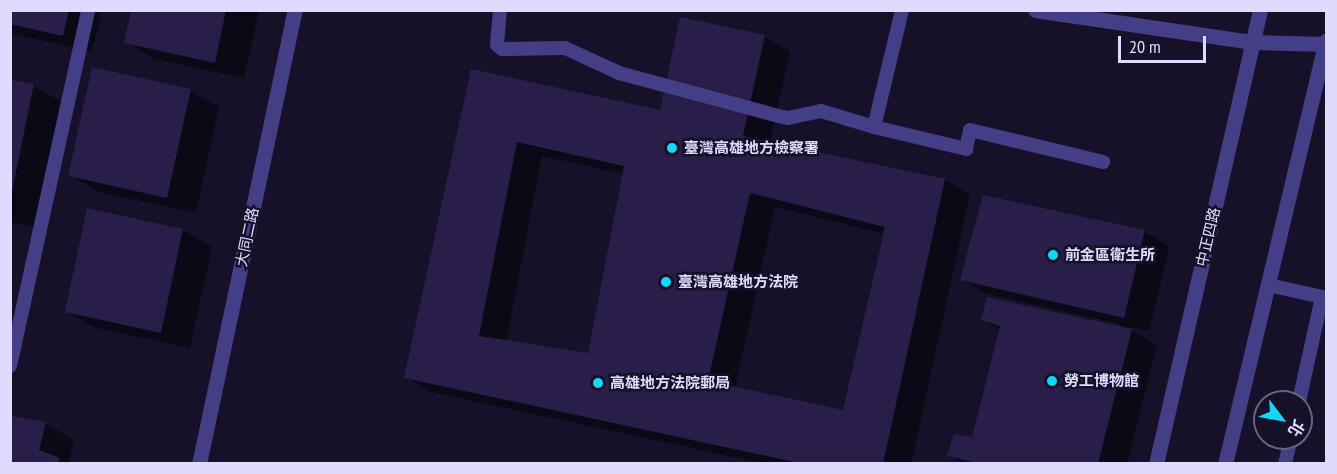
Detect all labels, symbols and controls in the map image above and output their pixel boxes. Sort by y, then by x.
scale bar [1121,24,1210,62]
text: 20 m [1129,35,1161,58]
place label: 臺灣高雄地方檢察署 [684,139,819,157]
marker: 臺灣高雄地方檢察署 [665,141,679,155]
street label: 大同二路 [232,206,262,268]
street label: 中正四路 [1192,206,1224,268]
place label: 前金區衛生所 [1065,246,1155,264]
marker: 前金區衛生所 [1046,248,1060,262]
place label: 臺灣高雄地方法院 [678,273,798,291]
marker: 臺灣高雄地方法院 [659,275,673,289]
place label: 勞工博物館 [1064,372,1139,390]
place label: 高雄地方法院郵局 [610,374,730,392]
marker: 勞工博物館 [1045,374,1059,388]
marker: 高雄地方法院郵局 [591,376,605,390]
north arrow [1253,390,1313,450]
text: 北 [1284,416,1309,441]

